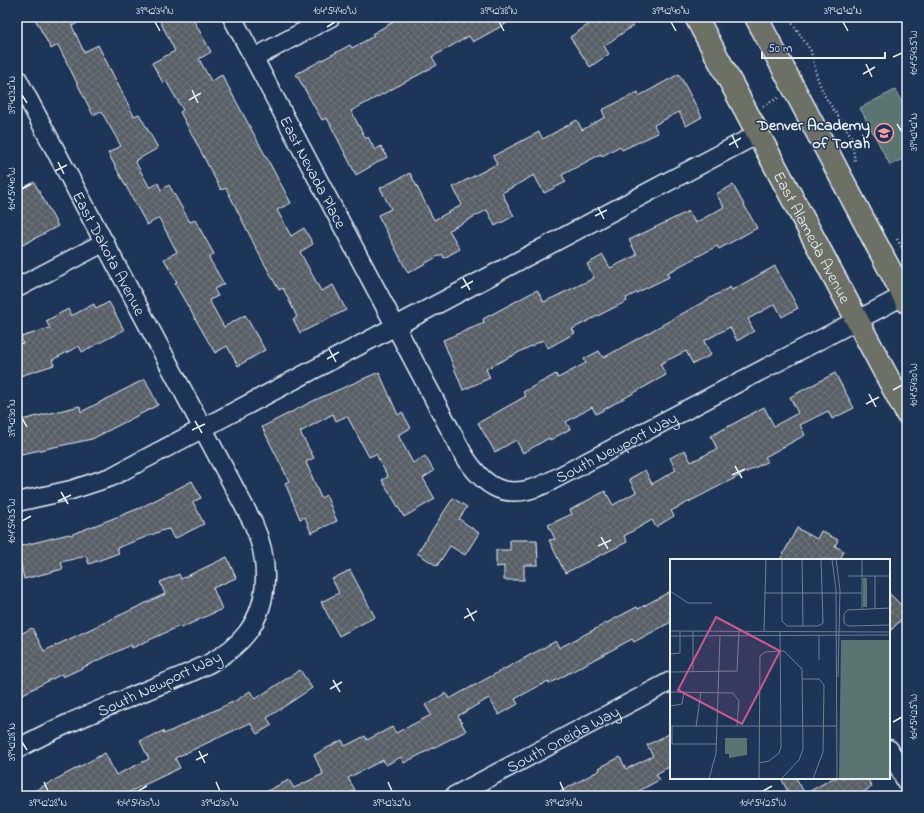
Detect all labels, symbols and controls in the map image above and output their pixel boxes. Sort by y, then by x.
text: 39°42'34"N [136,4,174,19]
text: 104°54'40"W [313,4,357,19]
text: 39°42'38"N [481,4,518,19]
text: 39°42'40"N [652,4,690,19]
text: 39°42'42"N [824,4,862,19]
text: 104°54'35"W [907,30,922,76]
scale bar [762,34,885,60]
text: 50 m [768,40,792,58]
text: 39°42'32"N [5,76,20,114]
street label: East Nevada Place [272,112,352,234]
text: 39°42'42"N [907,113,922,151]
place label: Denver Academy of Torah [756,114,870,156]
school or university icon: Denver Academy of Torah [873,122,895,144]
text: 104°54'40"W [5,167,20,211]
street label: East Alameda Avenue [766,168,856,309]
street label: East Dakota Avenue [65,187,151,321]
text: 104°54'30"W [907,363,922,407]
text: 39°42'30"N [5,399,20,437]
street label: South Newport Way [552,407,682,490]
text: 104°54'35"W [5,498,20,544]
inset map [670,559,890,779]
street label: South Newport Way [94,645,226,724]
text: 104°54'25"W [907,694,922,740]
street label: South Oneida Way [503,700,624,780]
text: 39°42'28"N [5,723,20,761]
text: 39°42'28"N [29,796,67,811]
text: 104°54'30"W [116,796,160,811]
text: 39°42'30"N [201,796,239,811]
text: 39°42'32"N [373,796,411,811]
text: 39°42'34"N [545,796,583,811]
text: 104°54'25"W [740,796,786,811]

